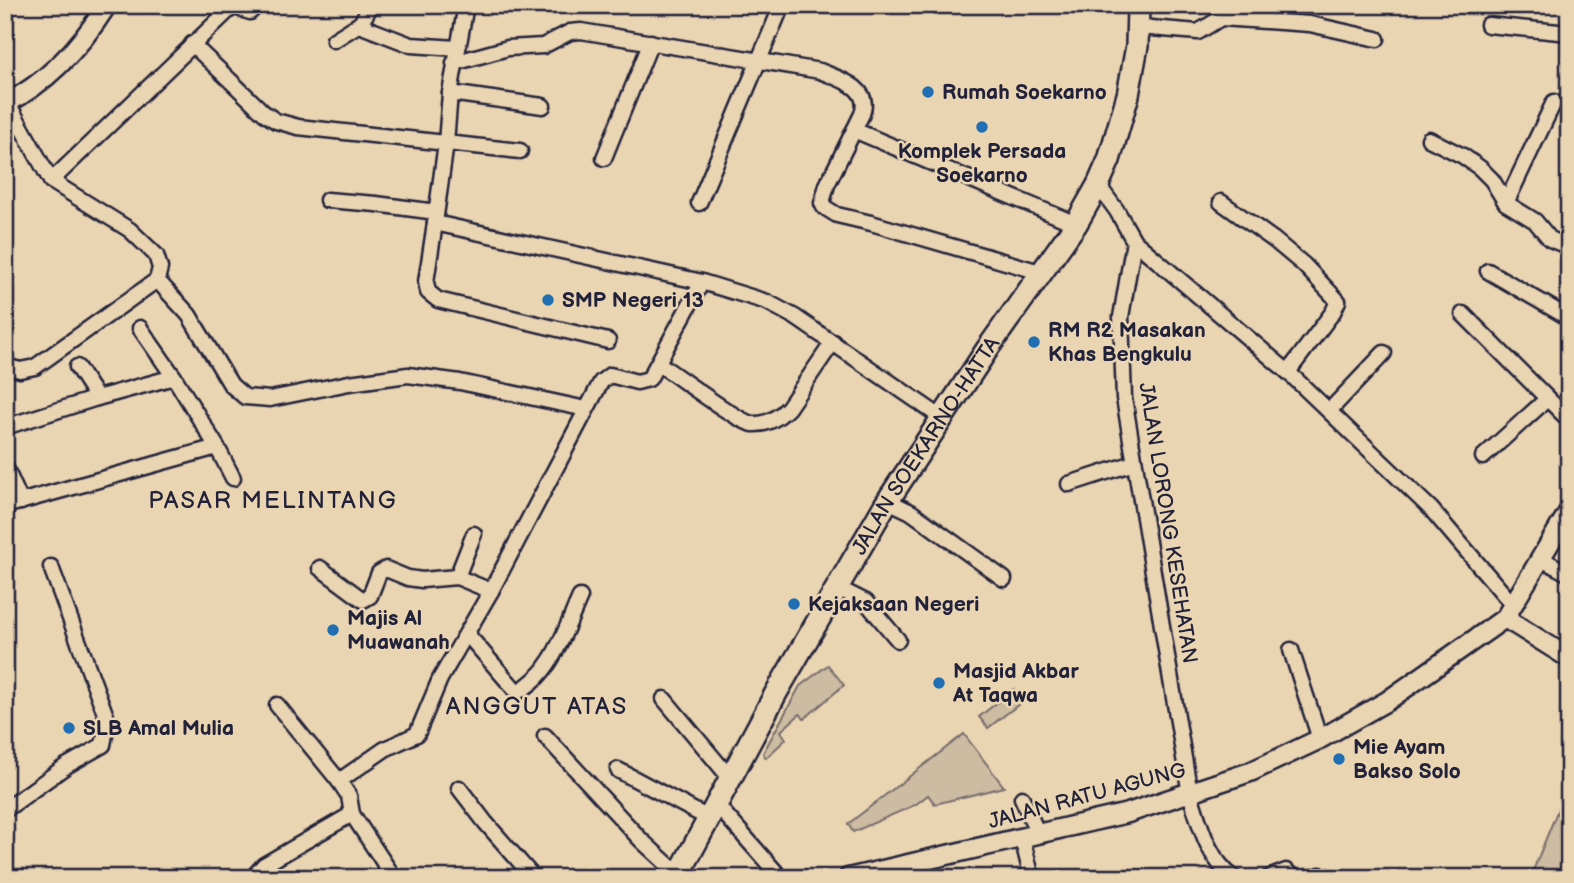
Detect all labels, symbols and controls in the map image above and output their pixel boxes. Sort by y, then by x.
place label: Rumah Soekarno [942,80,1107,105]
marker: Rumah Soekarno [920,84,936,100]
marker: Komplek Persada Soekarno [974,119,990,135]
place label: Komplek Persada Soekarno [898,139,1066,188]
place label: SMP Negeri 13 [562,288,704,313]
marker: SMP Negeri 13 [540,292,556,308]
place label: RM R2 Masakan Khas Bengkulu [1048,318,1206,367]
street label: JALAN SOEKARNO-HATTA [846,331,1005,559]
marker: RM R2 Masakan Khas Bengkulu [1026,334,1042,350]
street label: JALAN LORONG KESEHATAN [1133,381,1203,665]
district label: PASAR MELINTANG [148,486,398,515]
place label: Kejaksaan Negeri [808,592,979,617]
marker: Kejaksaan Negeri [786,596,802,612]
place label: Majis Al Muawanah [347,606,450,655]
marker: Majis Al Muawanah [325,622,341,638]
place label: Masjid Akbar At Taqwa [952,659,1079,708]
marker: Masjid Akbar At Taqwa [931,675,947,691]
district label: ANGGUT ATAS [446,692,628,721]
place label: SLB Amal Mulia [83,716,234,741]
marker: SLB Amal Mulia [61,720,77,736]
place label: Mie Ayam Bakso Solo [1353,735,1461,784]
marker: Mie Ayam Bakso Solo [1331,751,1347,767]
street label: JALAN RATU AGUNG [986,758,1189,834]

